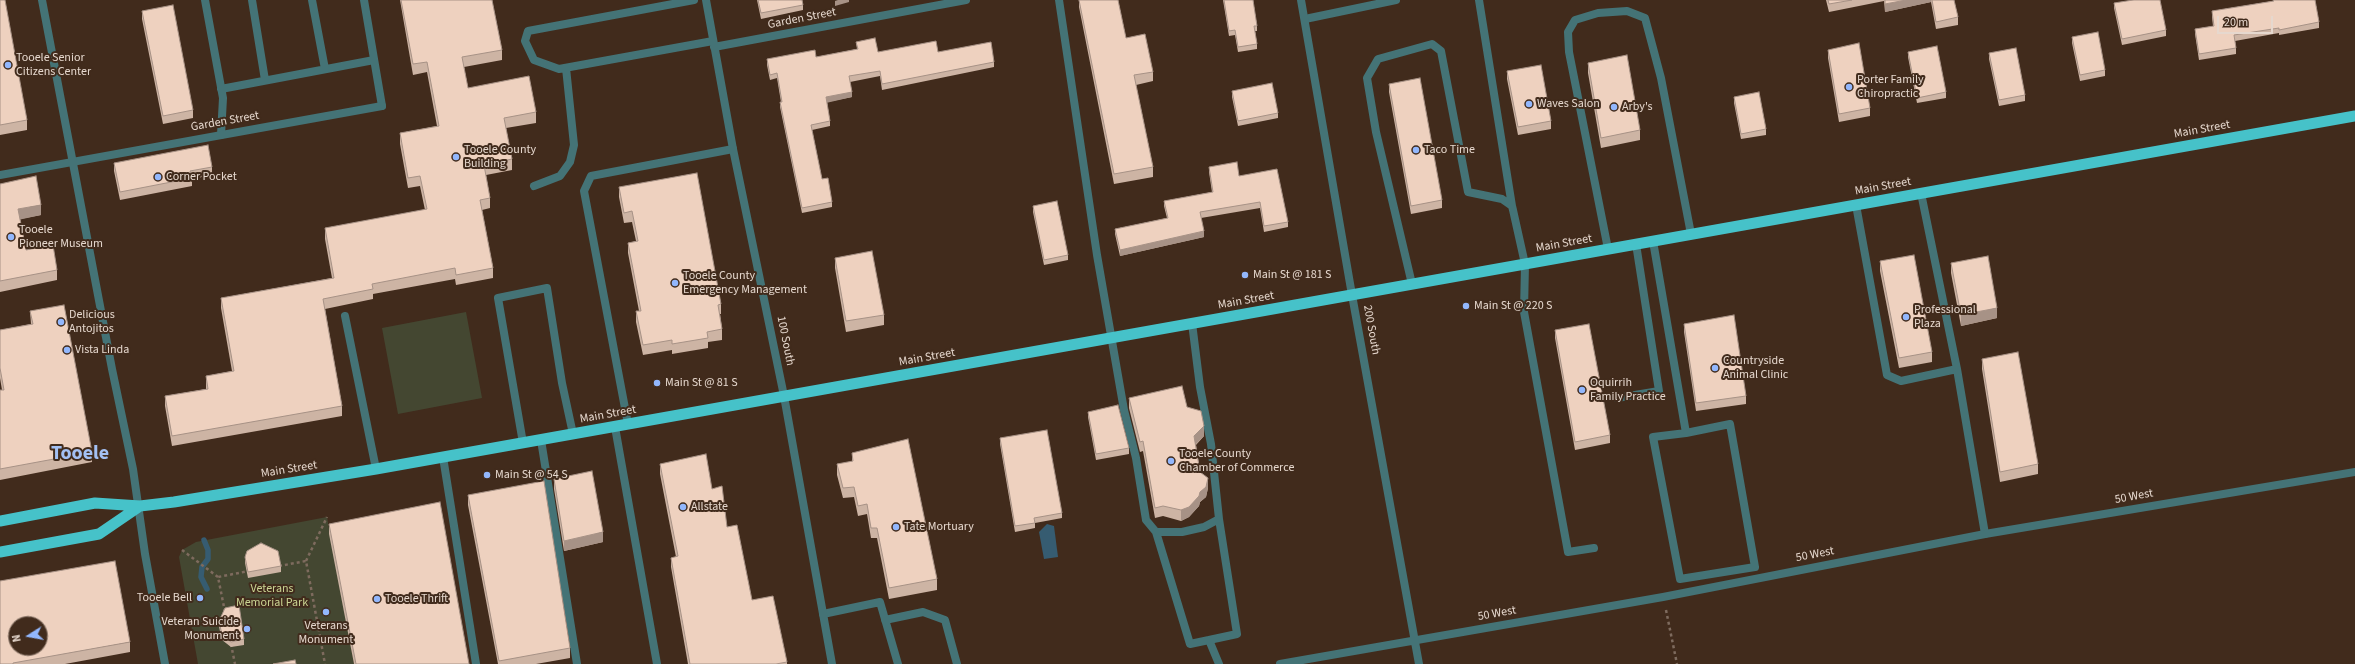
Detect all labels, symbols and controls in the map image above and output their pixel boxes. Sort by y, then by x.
street label: Garden Street [767,5,837,33]
scale bar [2219,8,2275,34]
text: 20 m [2224,14,2248,31]
place label: Tooele Senior Citizens Center [16,51,91,79]
marker: Tooele Senior Citizens Center [3,60,13,70]
place label: Porter Family Chiropractic [1857,73,1924,101]
marker: Porter Family Chiropractic [1844,82,1854,92]
place label: Waves Salon [1537,97,1600,111]
marker: Waves Salon [1524,99,1534,109]
place label: Arby's [1622,100,1653,114]
marker: Arby's [1609,102,1619,112]
street label: Garden Street [190,109,260,135]
street label: Main Street [2173,118,2231,142]
place label: Tooele County Building [464,143,536,171]
place label: Taco Time [1424,143,1475,157]
marker: Taco Time [1411,145,1421,155]
marker: Tooele County Building [451,152,461,162]
place label: Corner Pocket [166,170,237,184]
marker: Corner Pocket [153,172,163,182]
street label: Main Street [1854,175,1912,199]
place label: Tooele Pioneer Museum [19,223,103,251]
marker: Tooele Pioneer Museum [6,232,16,242]
street label: Main Street [1535,232,1593,256]
place label: Main St @ 181 S [1253,268,1332,282]
place label: Tooele County Emergency Management [683,269,807,297]
marker: Main St @ 181 S [1240,270,1250,280]
marker: Tooele County Emergency Management [670,278,680,288]
street label: Main Street [1217,289,1275,313]
place label: Main St @ 220 S [1474,299,1553,313]
marker: Main St @ 220 S [1461,301,1471,311]
place label: Professional Plaza [1914,303,1976,331]
street label: 200 South [1360,304,1382,356]
place label: Delicious Antojitos [69,308,115,336]
marker: Professional Plaza [1901,312,1911,322]
street label: 100 South [773,315,797,367]
marker: Delicious Antojitos [56,317,66,327]
place label: Vista Linda [75,343,129,357]
marker: Vista Linda [62,345,72,355]
street label: Main Street [898,346,956,370]
place label: Countryside Animal Clinic [1723,354,1788,382]
marker: Countryside Animal Clinic [1710,363,1720,373]
place label: Main St @ 81 S [665,376,738,390]
place label: Oquirrih Family Practice [1590,376,1666,404]
marker: Main St @ 81 S [652,378,662,388]
marker: Oquirrih Family Practice [1577,385,1587,395]
street label: Main Street [579,403,637,427]
district label: Tooele [51,443,109,467]
place label: Tooele County Chamber of Commerce [1179,447,1294,475]
marker: Tooele County Chamber of Commerce [1166,456,1176,466]
street label: Main Street [260,458,318,482]
place label: Main St @ 54 S [495,468,568,482]
marker: Main St @ 54 S [482,470,492,480]
street label: 50 West [2114,487,2154,507]
place label: Allstate [691,500,728,514]
marker: Allstate [678,502,688,512]
place label: Tate Mortuary [904,520,974,534]
marker: Tate Mortuary [891,522,901,532]
street label: 50 West [1795,544,1835,566]
park label: Veterans Memorial Park [236,582,308,610]
place label: Tooele Bell [137,591,192,605]
place label: Tooele Thrift [385,592,448,606]
marker: Tooele Bell [195,593,205,603]
marker: Tooele Thrift [372,594,382,604]
street label: 50 West [1477,604,1517,624]
marker: Veterans Monument [321,607,331,617]
place label: Veteran Suicide Monument [162,615,239,643]
north arrow [8,616,48,656]
place label: Veterans Monument [299,619,353,647]
marker: Veteran Suicide Monument [242,624,252,634]
text: N [9,633,25,643]

